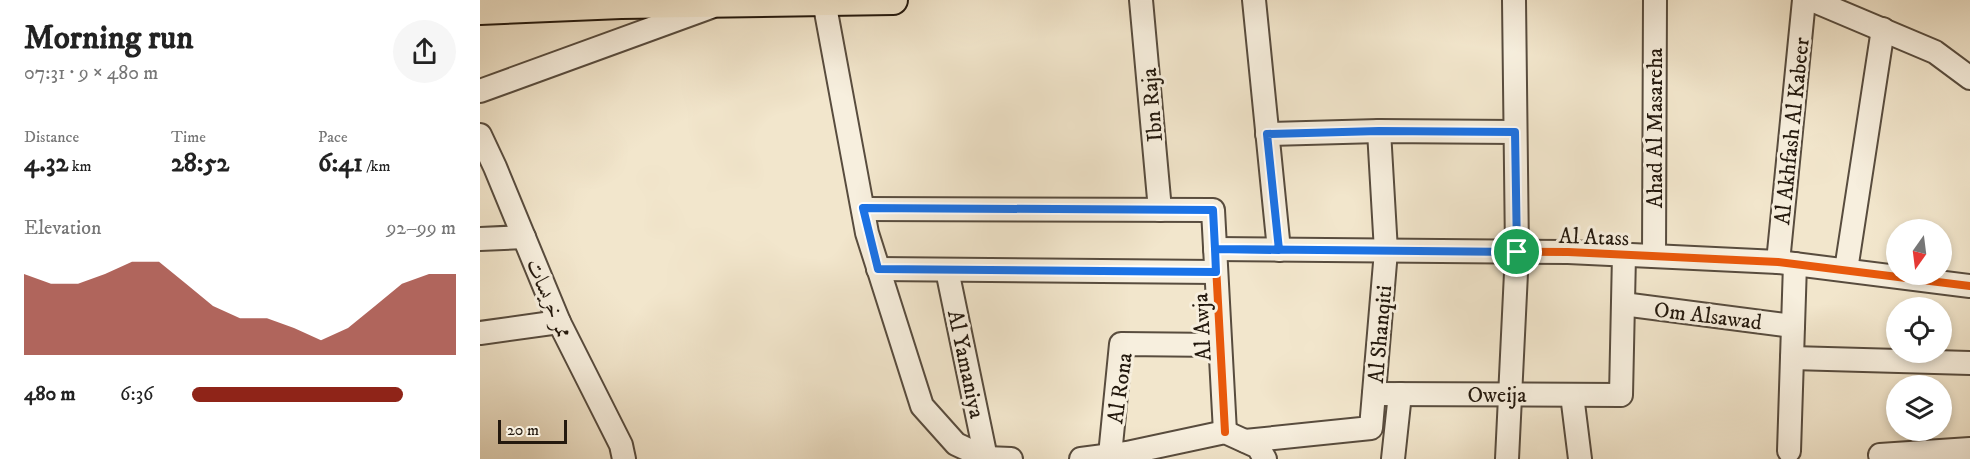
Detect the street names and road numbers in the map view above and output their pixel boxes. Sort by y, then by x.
street label: Al Akhfash Al Kabeer [1769,35,1816,226]
street label: Ahad Al Masareha [1642,47,1669,208]
street label: Ibn Raja [1136,66,1169,143]
street label: Al Atass [1558,223,1630,252]
street label: ممر خريسات [520,254,578,343]
street label: Al Shanqiti [1363,284,1398,384]
street label: Al Awja [1187,292,1218,361]
street label: Om Alsawad [1652,296,1763,336]
street label: Al Yamaniya [941,308,990,422]
street label: Al Rona [1102,350,1139,425]
street label: Oweija [1467,382,1527,409]

